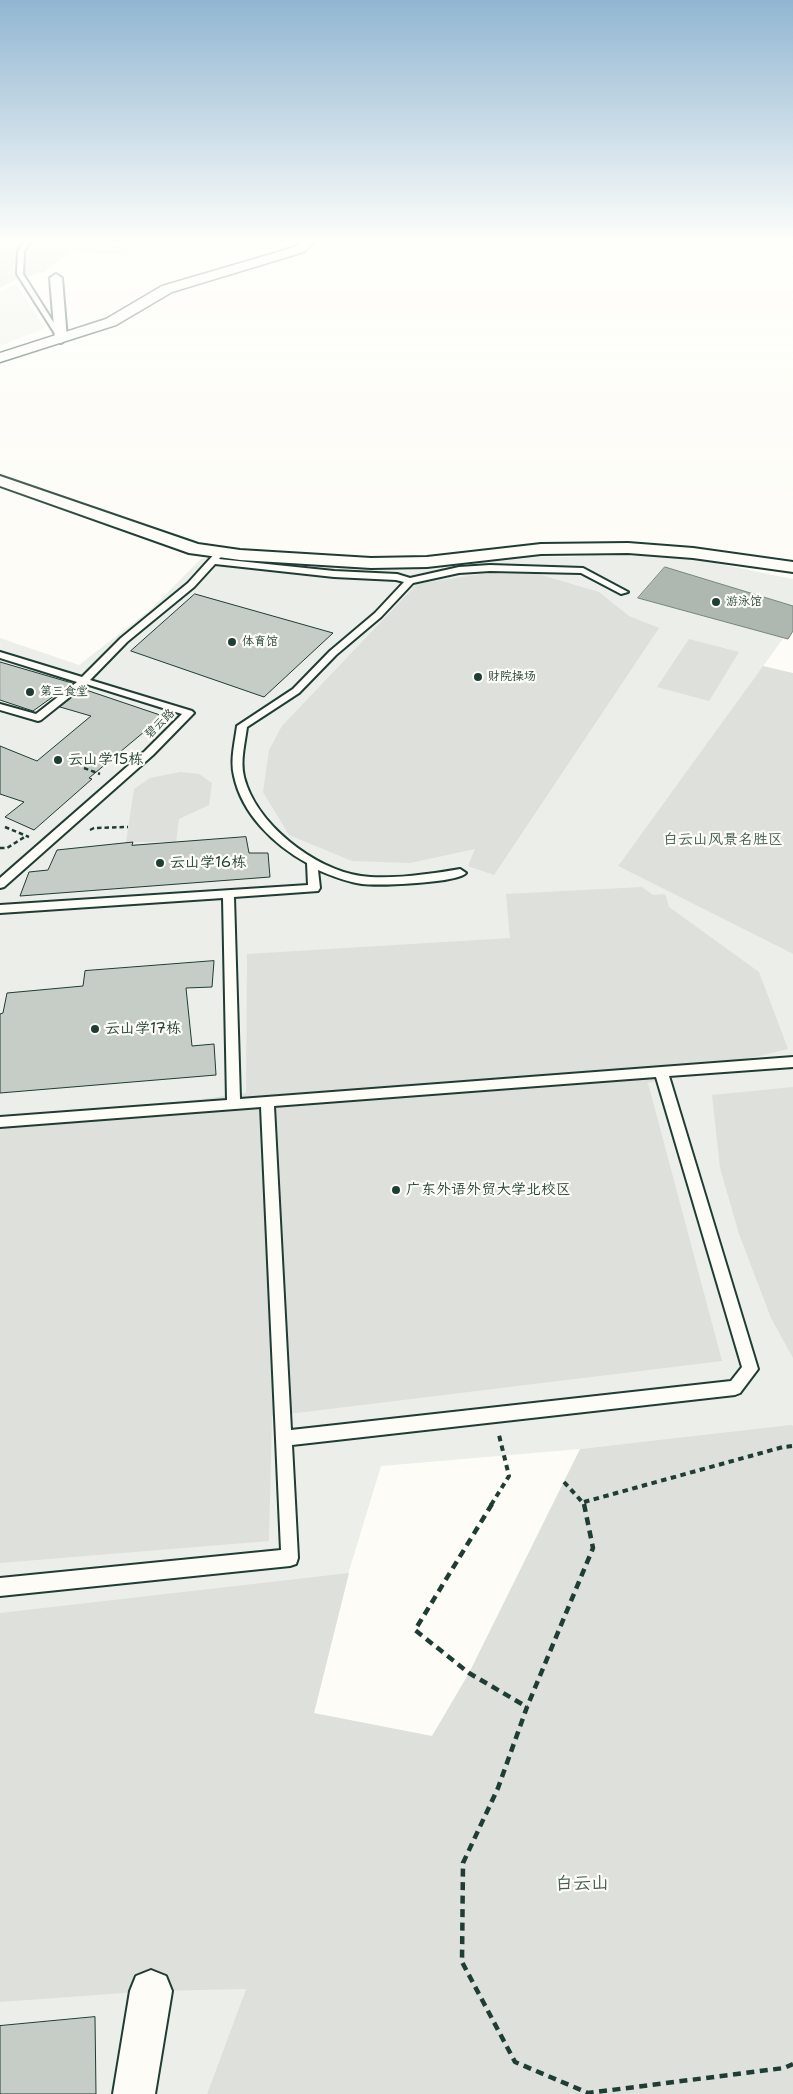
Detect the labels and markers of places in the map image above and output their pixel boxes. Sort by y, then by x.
place label: 游泳馆 [726,595,762,609]
marker: 游泳馆 [710,596,722,608]
place label: 体育馆 [242,635,278,649]
marker: 体育馆 [226,636,238,648]
place label: 财院操场 [488,670,536,684]
marker: 财院操场 [472,671,484,683]
place label: 第三食堂 [40,685,88,699]
marker: 第三食堂 [24,686,36,698]
place label: 云山学15栋 [68,751,143,769]
marker: 云山学15栋 [52,754,64,766]
place label: 云山学16栋 [170,854,246,872]
marker: 云山学16栋 [154,857,166,869]
place label: 云山学17栋 [105,1020,181,1038]
marker: 云山学17栋 [89,1023,101,1035]
place label: 广东外语外贸大学北校区 [406,1181,571,1199]
marker: 广东外语外贸大学北校区 [390,1184,402,1196]

